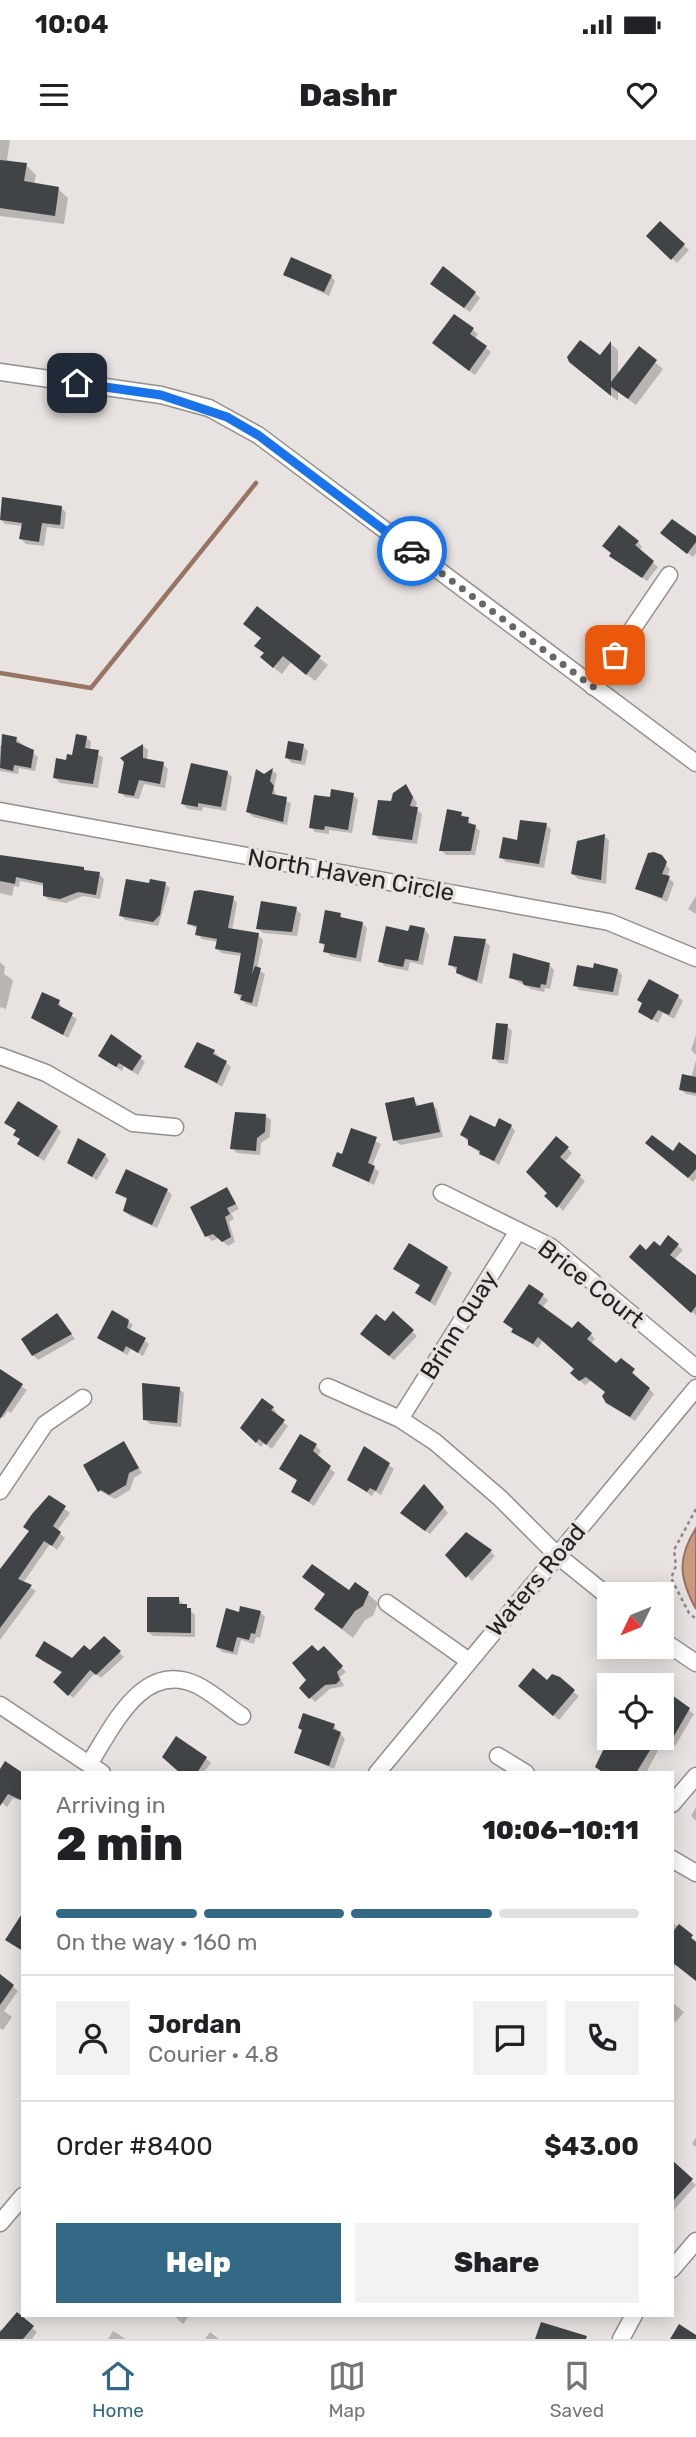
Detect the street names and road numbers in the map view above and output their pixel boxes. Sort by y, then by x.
street label: North Haven Circle [245,843,457,907]
street label: Brice Court [533,1234,649,1334]
street label: Brinn Quay [415,1265,503,1385]
street label: Waters Road [481,1518,591,1642]

